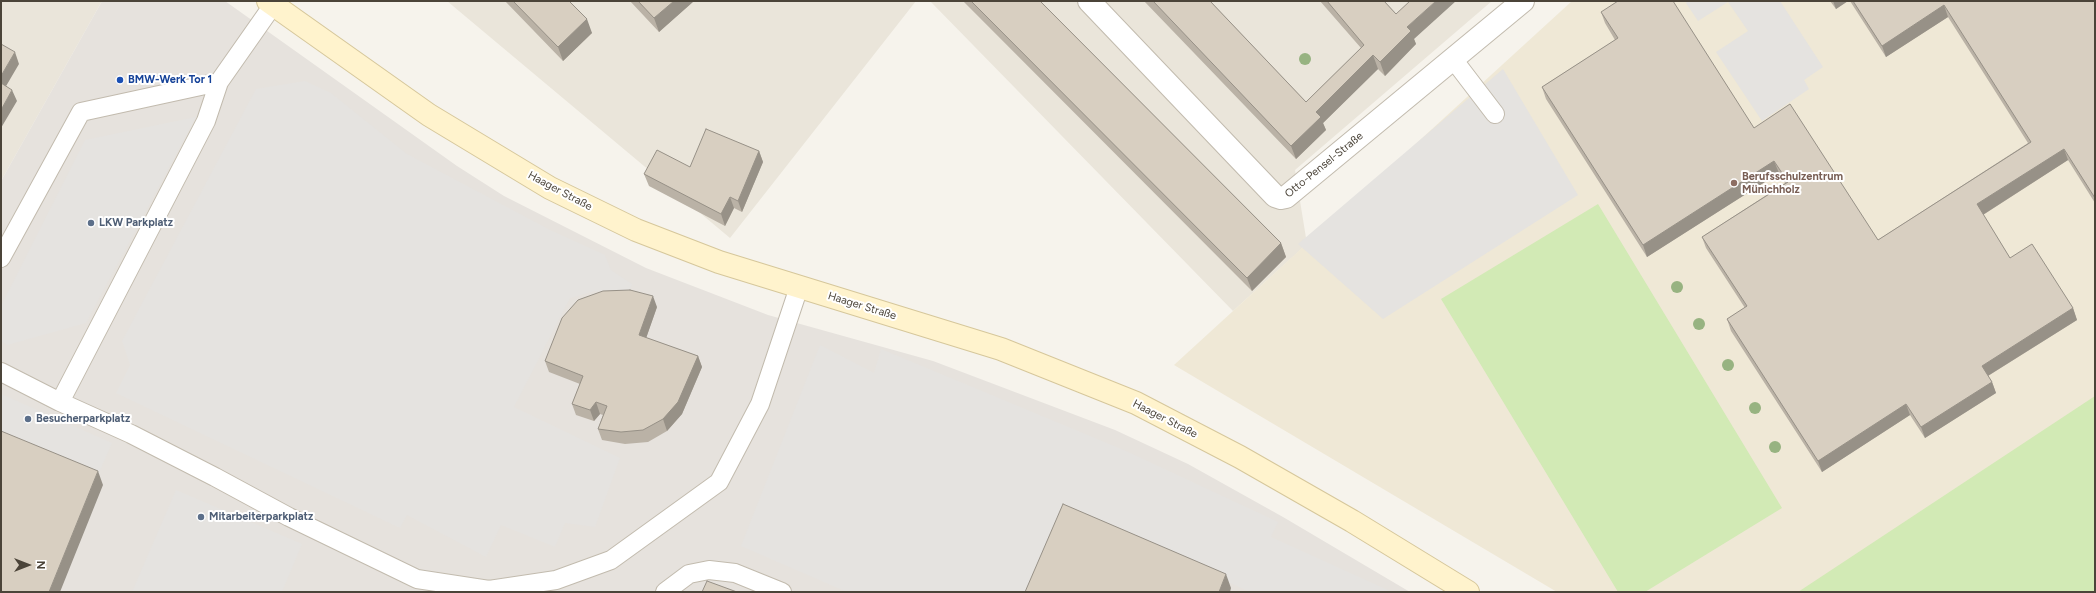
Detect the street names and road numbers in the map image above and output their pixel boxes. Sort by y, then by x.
street label: Otto-Pensel-Straße [1282,129,1366,201]
street label: Haager Straße [526,169,594,213]
street label: Haager Straße [826,289,898,323]
street label: Haager Straße [1130,397,1200,441]

